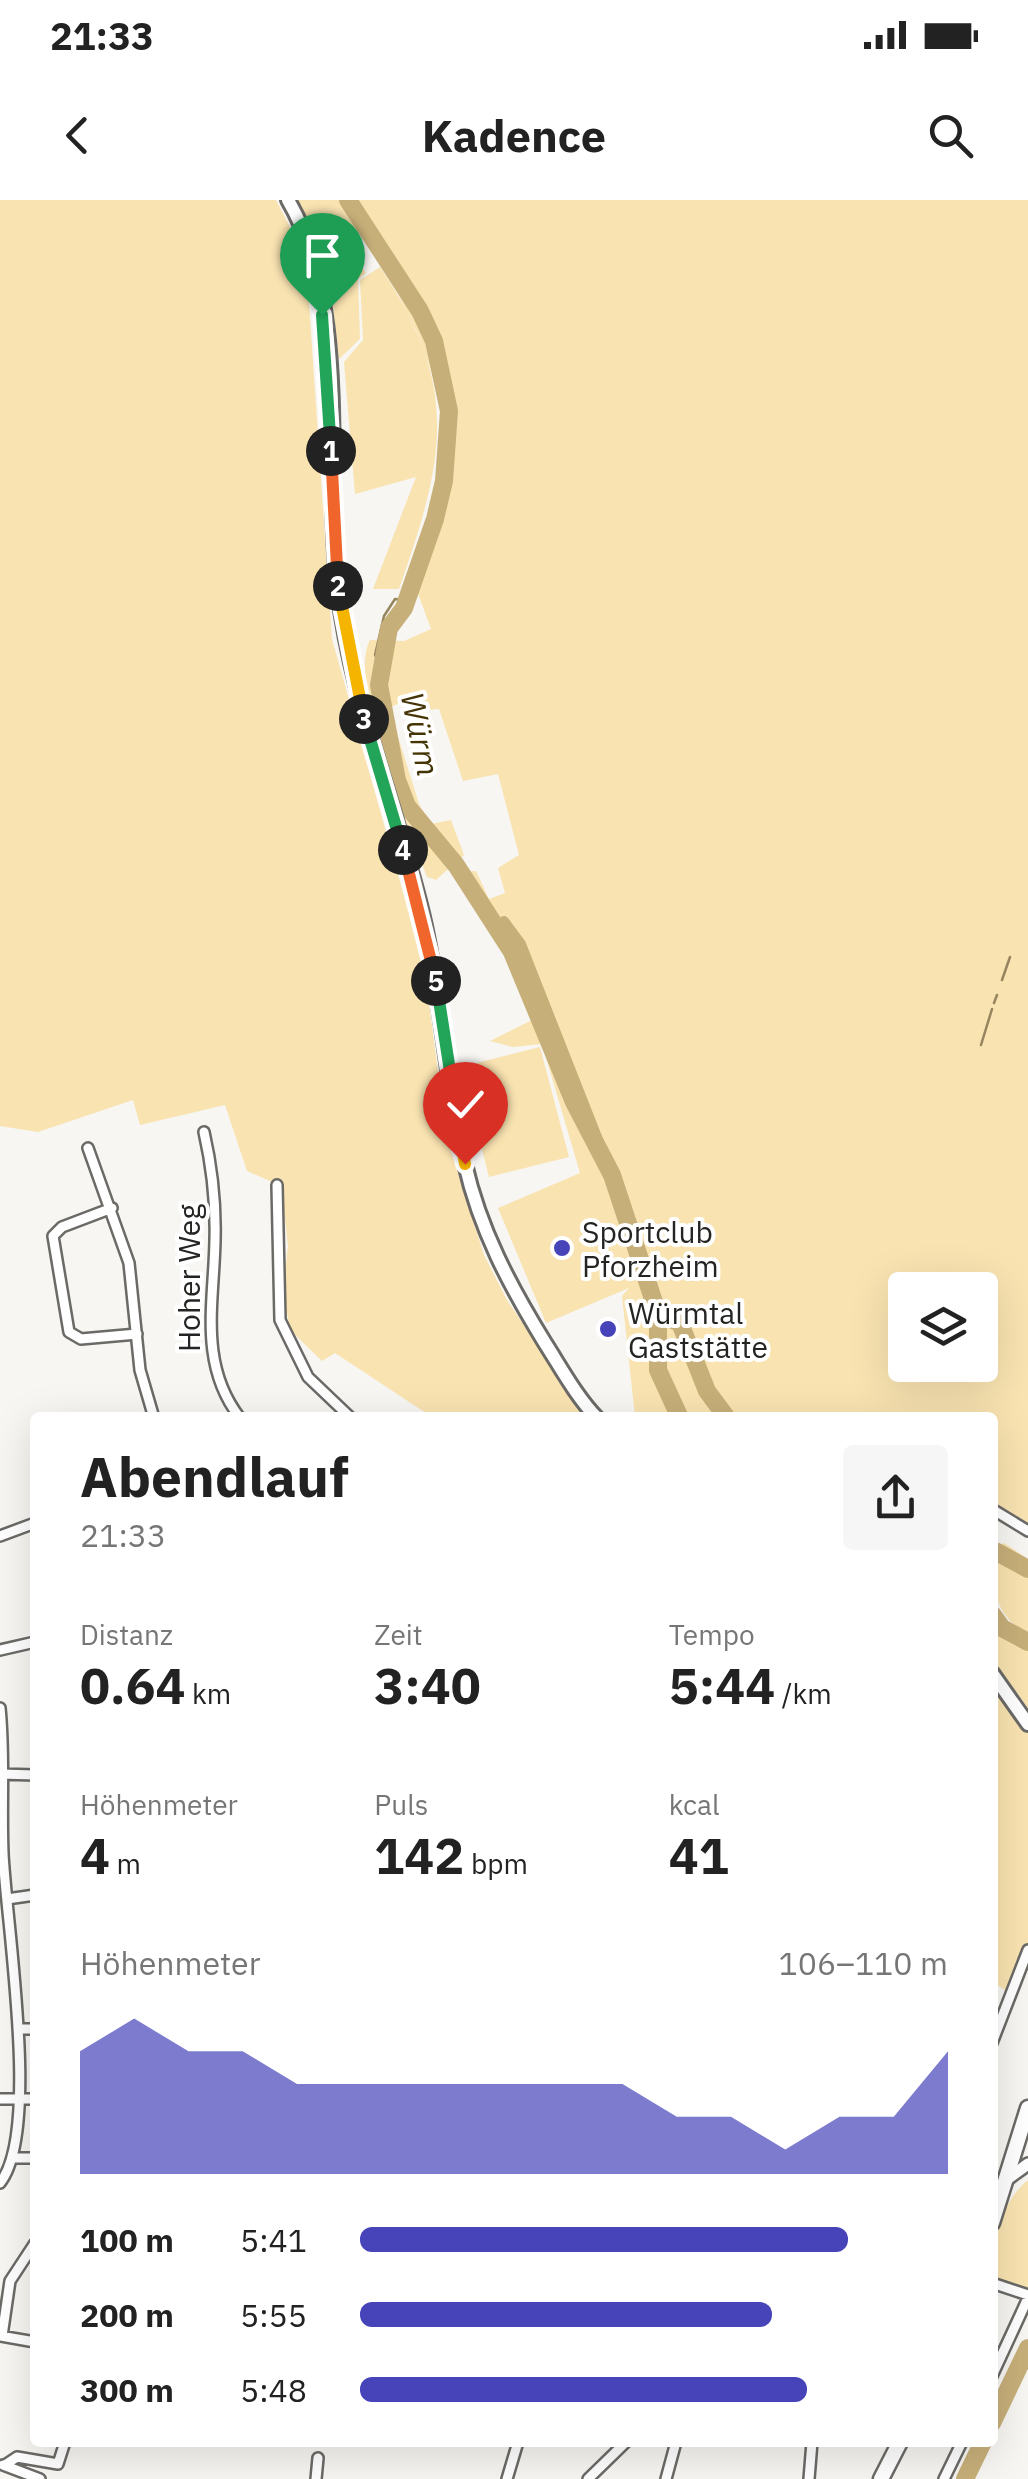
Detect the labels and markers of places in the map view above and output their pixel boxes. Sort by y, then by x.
pin [280,213,365,316]
pin: 1 [306,426,356,476]
pin: 2 [313,561,363,611]
pin: 3 [339,694,389,744]
pin: 4 [378,825,428,875]
pin: 5 [411,956,461,1006]
pin [423,1062,508,1165]
place label: Sportclub Pforzheim [582,1212,719,1285]
marker: Sportclub Pforzheim [551,1237,573,1259]
place label: Würmtal Gaststätte [628,1293,768,1366]
marker: Würmtal Gaststätte [597,1318,619,1340]

